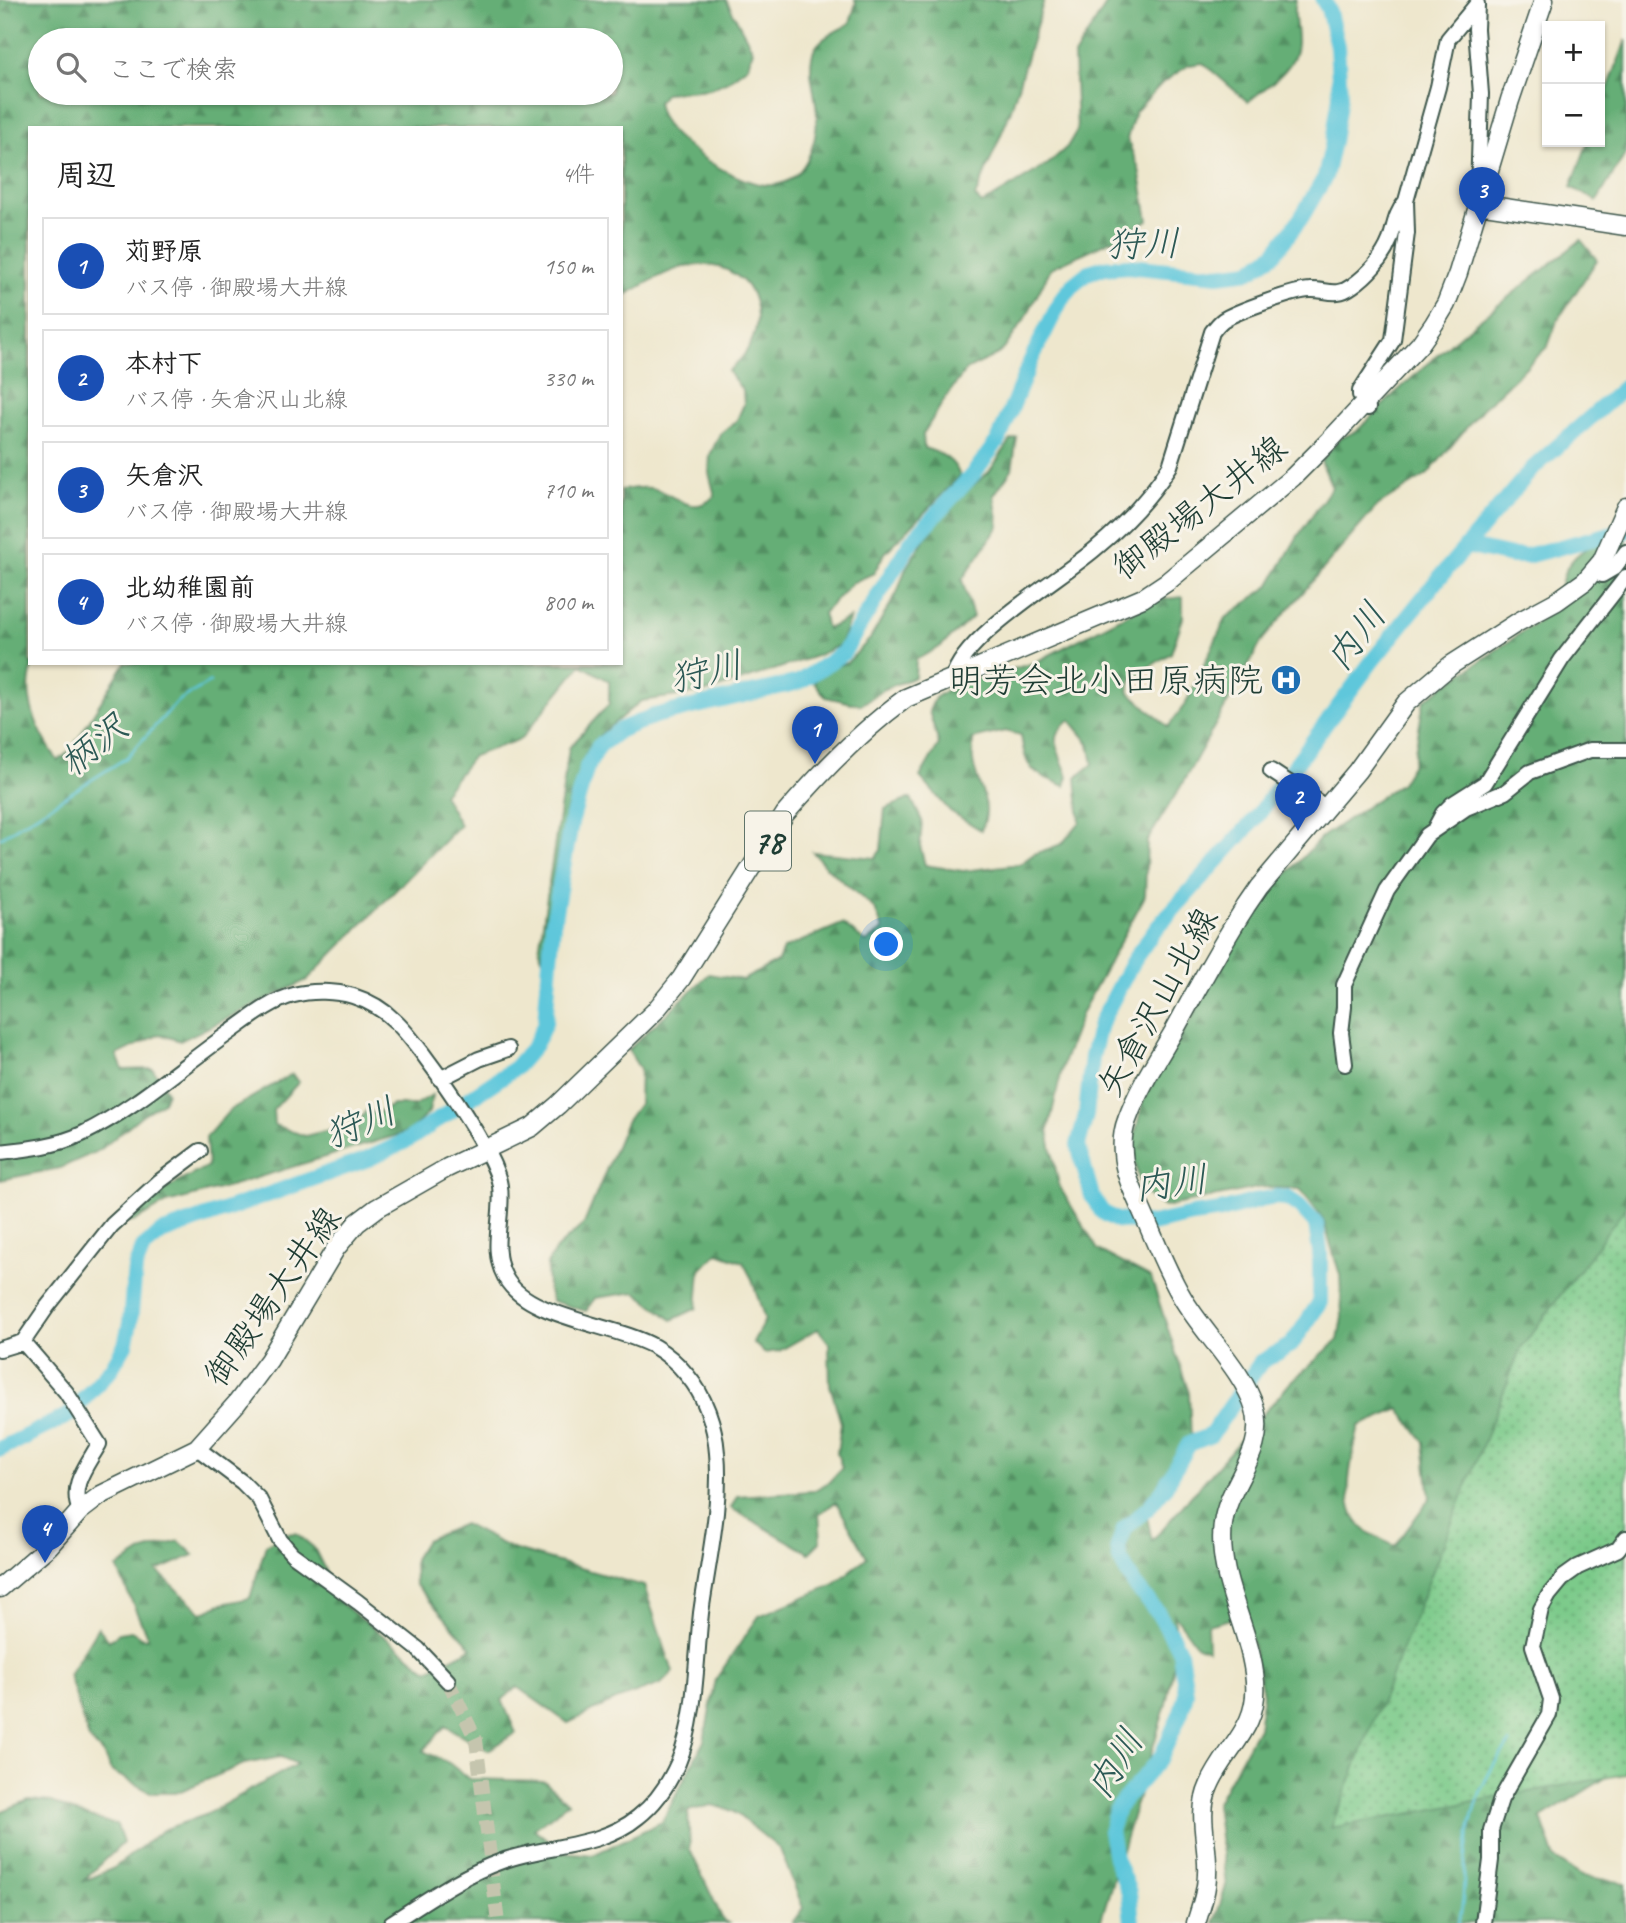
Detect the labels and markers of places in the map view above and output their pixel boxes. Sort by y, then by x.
pin: 3 [1459,167,1505,225]
place label: 明芳会北小田原病院 [948,658,1263,703]
hospital icon: 明芳会北小田原病院 [1269,663,1303,697]
pin: 1 [792,706,838,764]
pin: 2 [1275,773,1321,831]
pin: 4 [22,1505,68,1563]

